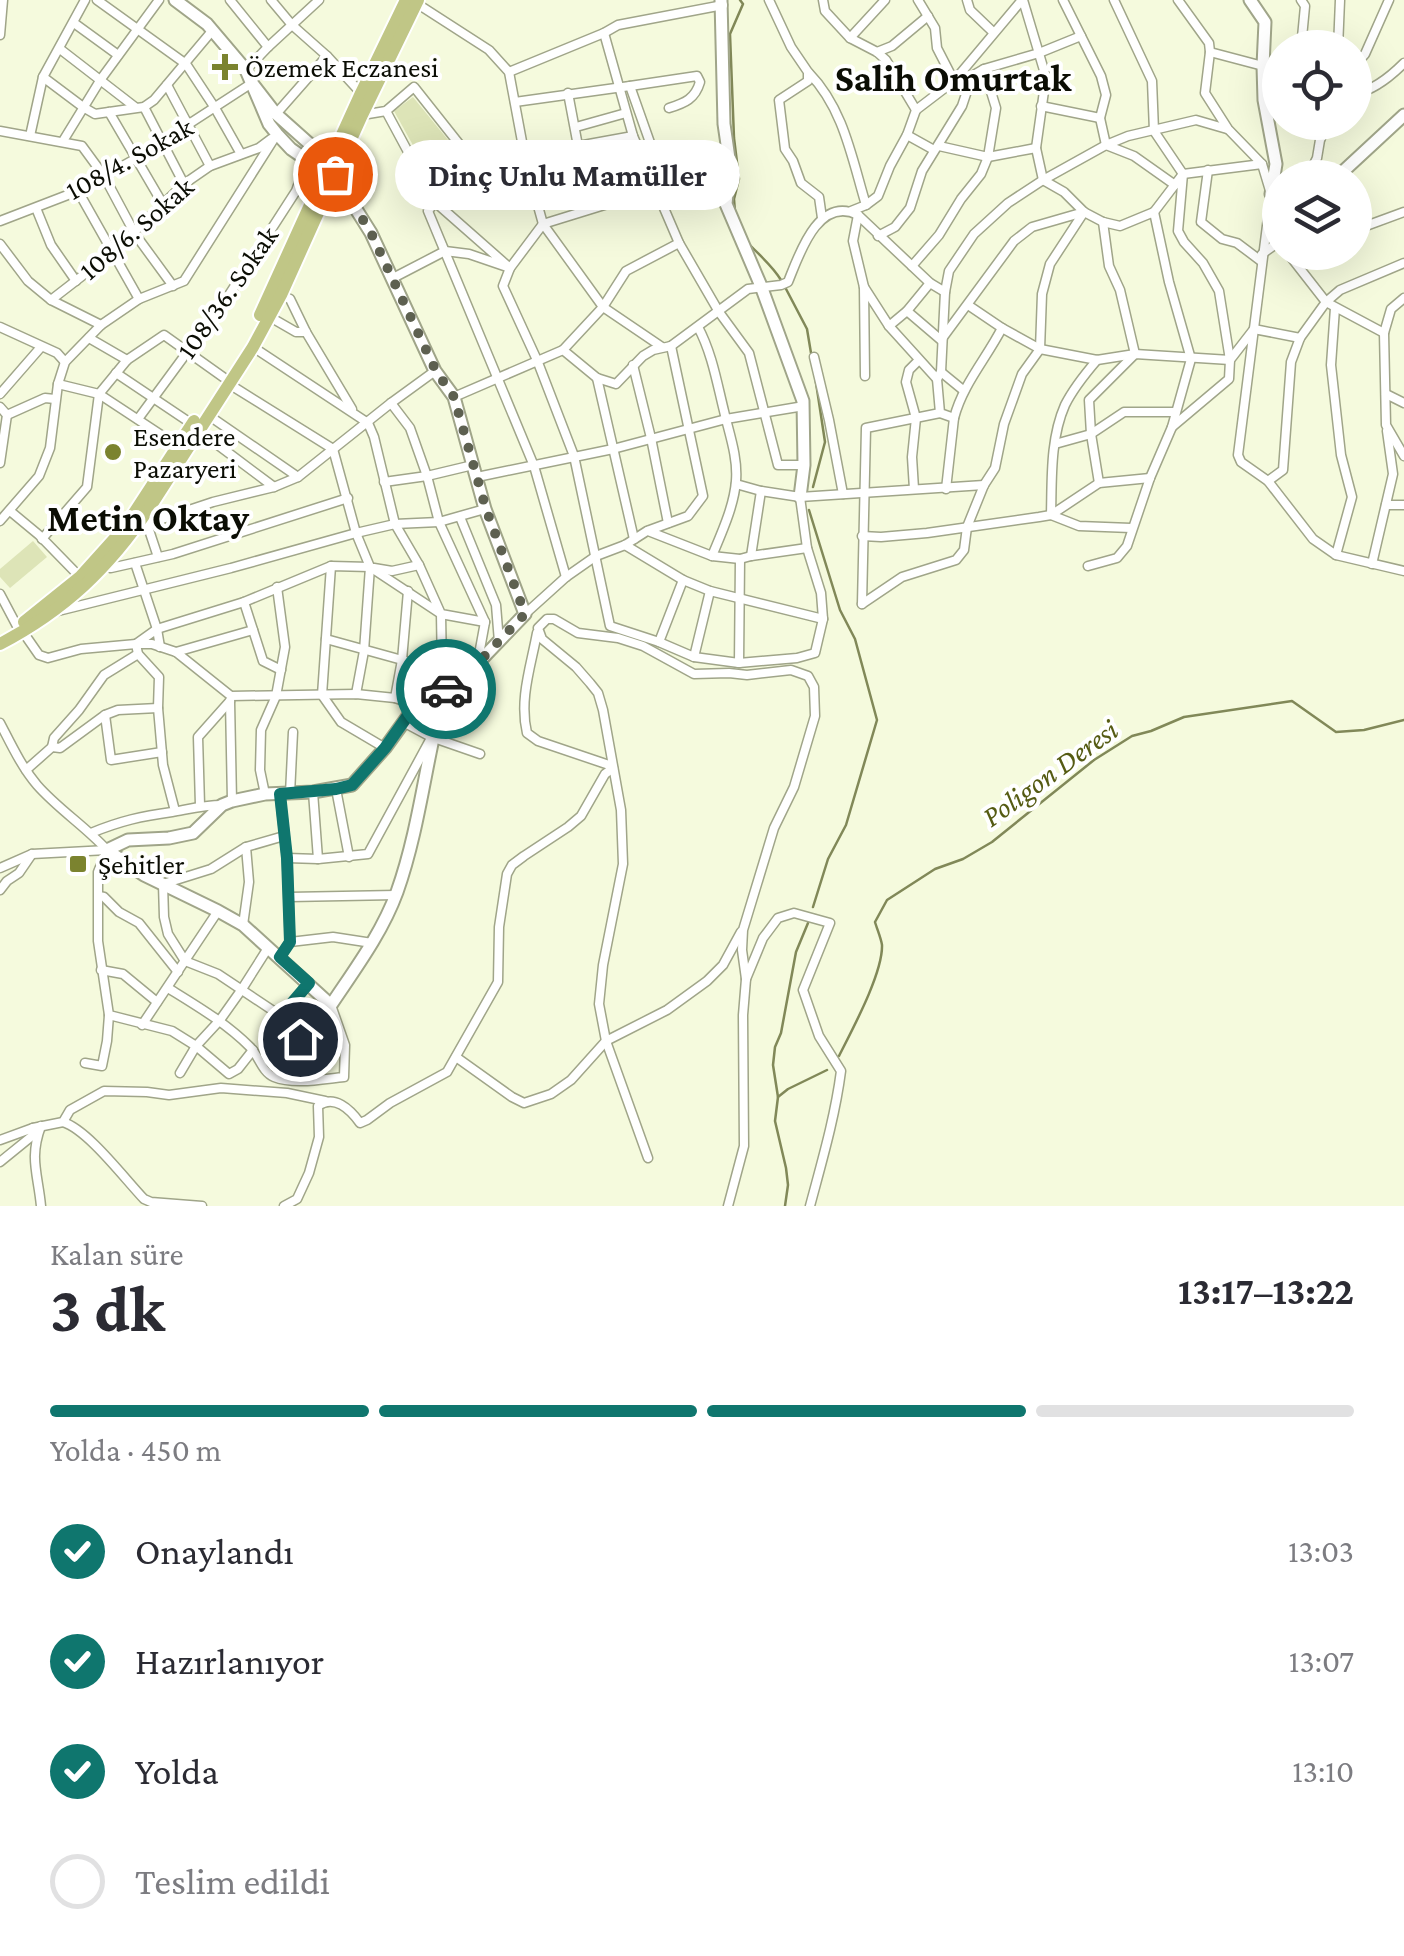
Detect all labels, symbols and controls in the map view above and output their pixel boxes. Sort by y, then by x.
map controls [1262,30,1372,270]
button: locate [1262,30,1372,140]
place label: Özemek Eczanesi [245,52,439,83]
marker: Özemek Eczanesi [214,56,236,78]
district label: Salih Omurtak [835,57,1072,99]
street label: 108/4. Sokak [60,111,199,206]
pin [293,132,378,217]
callout: Dinç Unlu Mamüller [395,139,740,209]
icon: bag [308,147,363,202]
text: Dinç Unlu Mamüller [428,157,707,193]
button: layers [1262,160,1372,270]
street label: 108/6. Sokak [73,170,200,286]
street label: 108/36. Sokak [170,220,285,364]
place label: Esendere Pazaryeri [133,421,237,484]
marker: Esendere Pazaryeri [102,441,124,463]
district label: Metin Oktay [47,497,249,539]
courier [396,639,496,739]
icon: car [419,662,474,717]
water label: Poligon Deresi [975,712,1125,834]
place label: Şehitler [98,849,185,880]
marker: Şehitler [67,853,89,875]
pin [258,997,343,1082]
icon: home [273,1012,328,1067]
text: Kalan süre [50,1236,184,1272]
text: 13:17–13:22 [1178,1270,1354,1312]
text: 3 dk [50,1273,165,1345]
text: Yolda · 450 m [50,1432,221,1468]
icon: check [50,1524,105,1579]
text: Onaylandı [135,1530,294,1572]
text: 13:03 [1288,1533,1354,1569]
icon: check [50,1634,105,1689]
text: Hazırlanıyor [135,1640,324,1682]
text: 13:07 [1289,1643,1354,1679]
icon: check [50,1744,105,1799]
text: Yolda [135,1750,219,1792]
text: 13:10 [1292,1753,1354,1789]
text: Teslim edildi [135,1860,330,1902]

